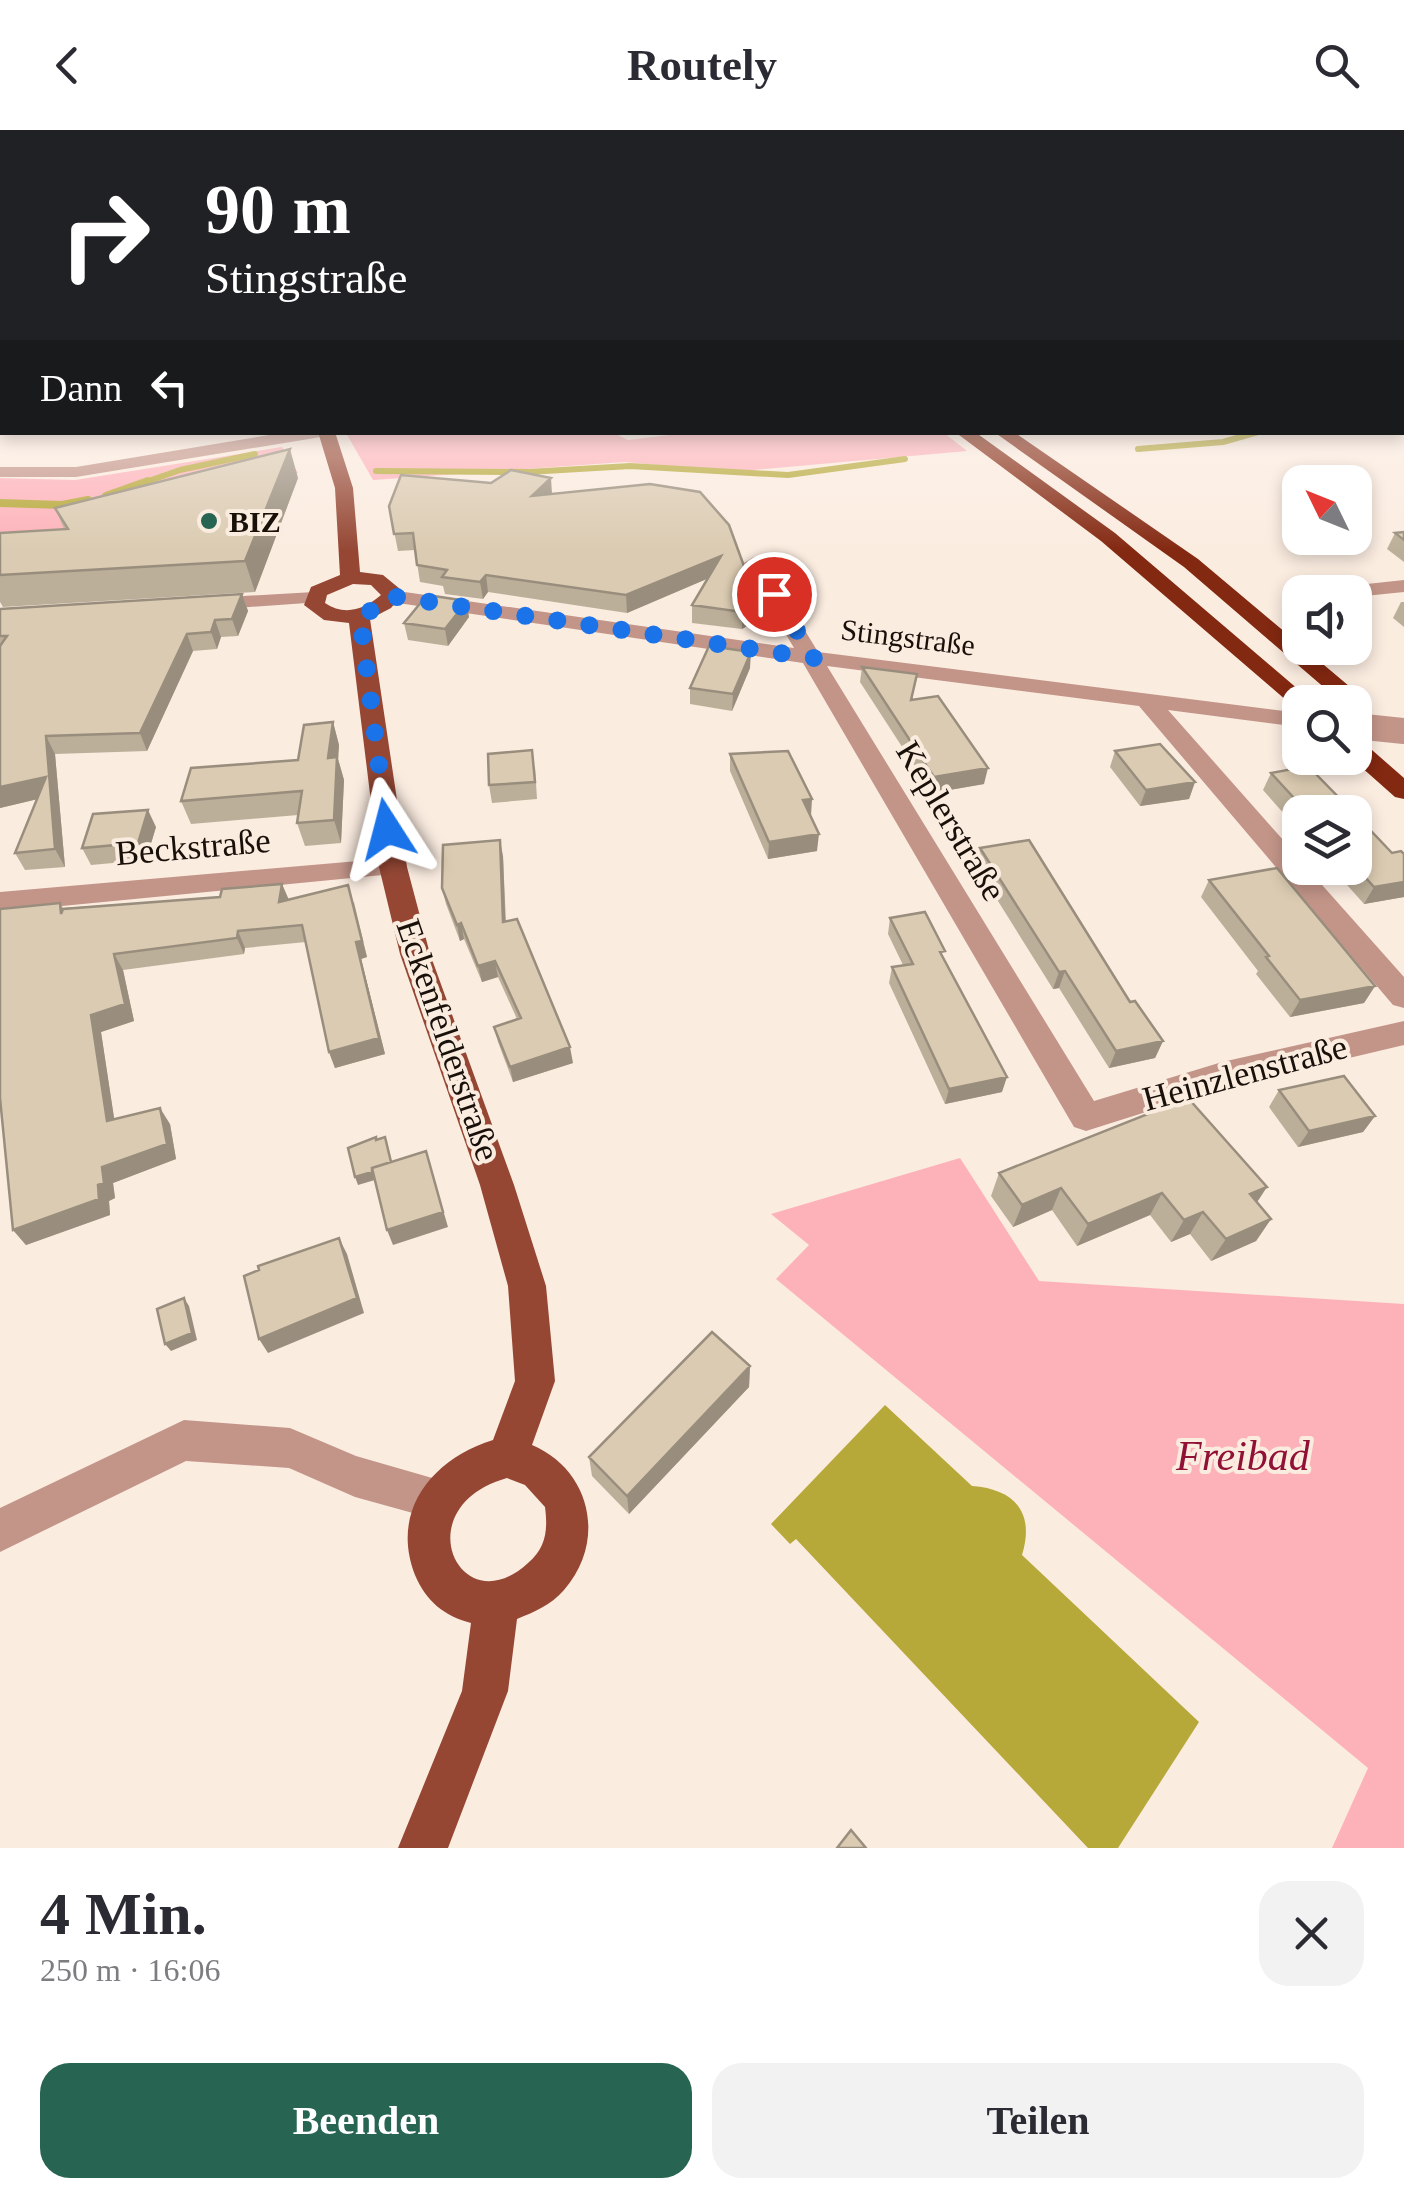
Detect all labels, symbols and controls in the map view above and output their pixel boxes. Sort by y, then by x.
icon: back [40,38,95,93]
icon: search [1309,38,1364,93]
text: Routely [627,40,777,90]
icon: right [40,170,170,300]
text: 90 m [205,171,351,248]
text: Stingstraße [205,253,407,303]
icon: left [142,360,197,415]
text: Dann [40,367,122,409]
north arrow [1282,465,1372,555]
map controls [1282,465,1372,885]
place label: BIZ [229,505,281,538]
marker: BIZ [198,510,220,532]
pin [732,552,817,637]
icon: arrive [747,567,802,622]
button: sound [1282,575,1372,665]
street label: Stingstraße [839,612,977,662]
button: search [1282,685,1372,775]
street label: Keplerstraße [888,734,1014,908]
position arrow [335,777,439,881]
button: layers [1282,795,1372,885]
street label: Beckstraße [114,821,272,873]
street label: Eckenfelderstraße [388,914,508,1166]
street label: Heinzlenstraße [1139,1027,1351,1119]
park label: Freibad [1175,1433,1311,1479]
text: 4 Min. [40,1881,207,1947]
button: close [1259,1881,1364,1986]
text: 250 m · 16:06 [40,1952,220,1988]
button: Beenden [40,2063,692,2178]
button: Teilen [712,2063,1364,2178]

